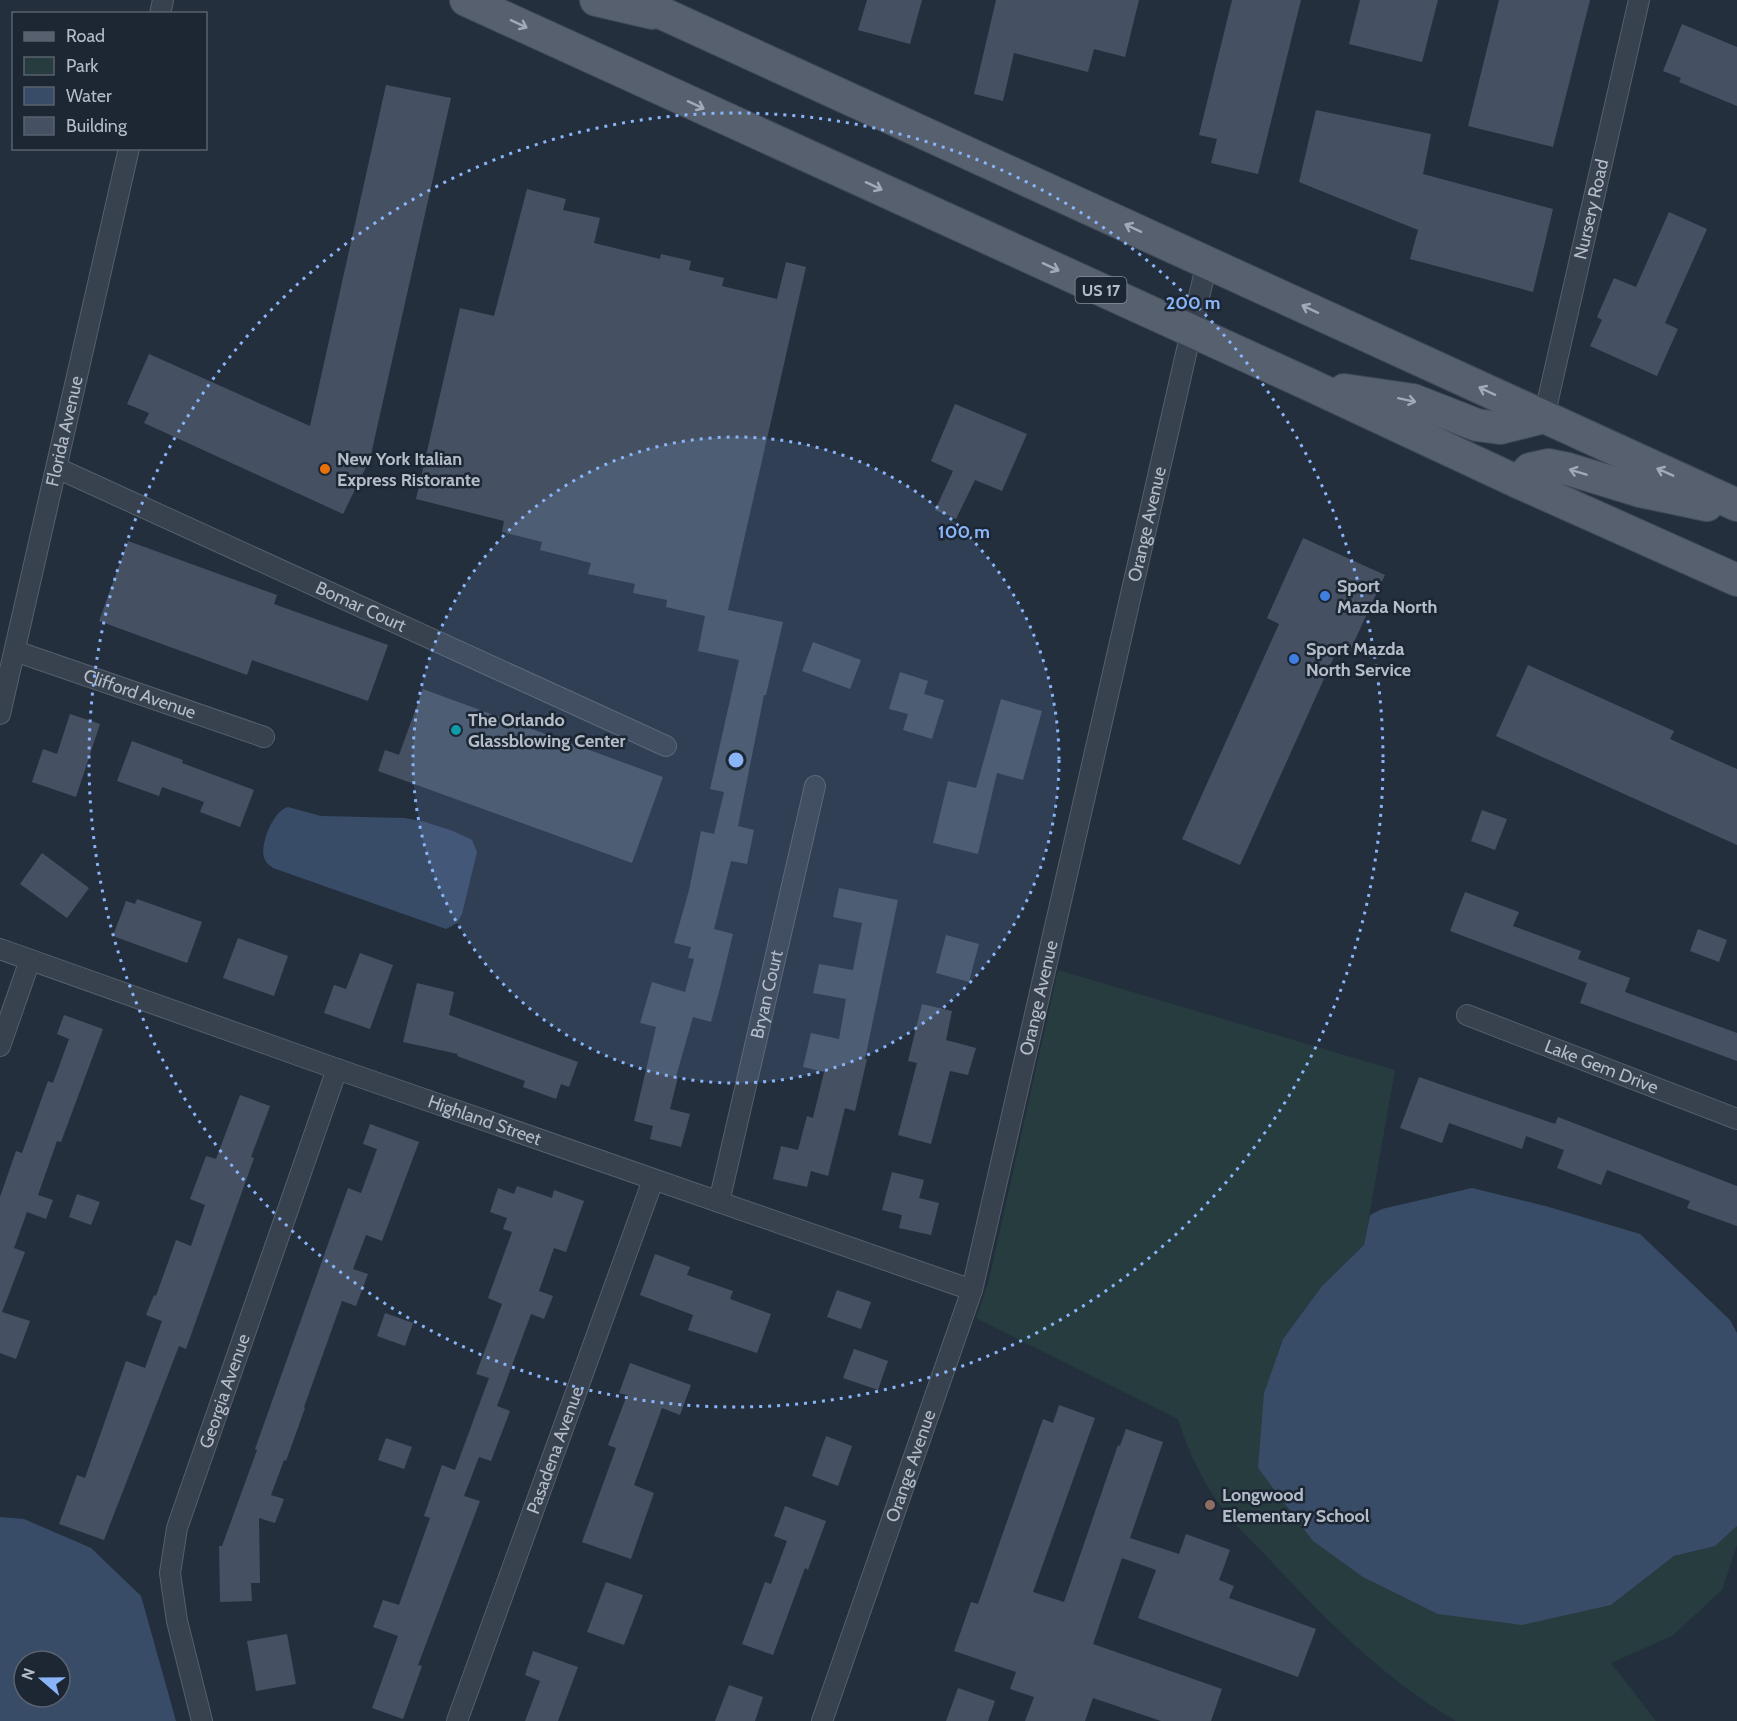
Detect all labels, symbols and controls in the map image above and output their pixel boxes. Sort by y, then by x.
legend [12,12,207,150]
one-way arrow [509,19,527,31]
text: Road [66,25,105,47]
text: Park [66,55,99,77]
text: Water [66,85,112,107]
one-way arrow [687,100,705,112]
text: Building [66,115,128,137]
street label: Nursery Road [1569,157,1613,262]
one-way arrow [864,181,882,193]
one-way arrow [1124,222,1142,233]
one-way arrow [1042,263,1060,274]
road number: US 17 [1076,277,1126,303]
text: 200 m [1166,292,1220,314]
one-way arrow [1302,303,1320,315]
street label: Florida Avenue [41,374,88,489]
one-way arrow [1479,385,1497,396]
one-way arrow [1397,395,1416,406]
place label: New York Italian Express Ristorante [337,448,480,491]
marker: New York Italian Express Ristorante [318,462,332,476]
street label: Orange Avenue [1123,464,1171,584]
one-way arrow [1569,466,1588,477]
one-way arrow [1656,466,1674,477]
text: 100 m [938,521,990,543]
place label: Sport Mazda North [1337,575,1437,618]
street label: Bomar Court [312,577,409,637]
marker: Sport Mazda North [1318,589,1332,603]
place label: Sport Mazda North Service [1306,638,1411,681]
marker: Sport Mazda North Service [1287,652,1301,666]
street label: Clifford Avenue [81,665,199,724]
place label: The Orlando Glassblowing Center [468,709,626,752]
marker: The Orlando Glassblowing Center [449,723,463,737]
centre of rings [726,750,746,770]
street label: Orange Avenue [1015,938,1063,1058]
street label: Bryan Court [746,948,788,1041]
street label: Lake Gem Drive [1541,1035,1661,1099]
street label: Highland Street [425,1091,544,1150]
street label: Georgia Avenue [195,1331,255,1451]
street label: Pasadena Avenue [522,1384,588,1517]
street label: Orange Avenue [881,1407,940,1525]
place label: Longwood Elementary School [1222,1484,1370,1527]
marker: Longwood Elementary School [1203,1498,1217,1512]
north arrow [12,1649,72,1709]
text: N [18,1665,39,1683]

